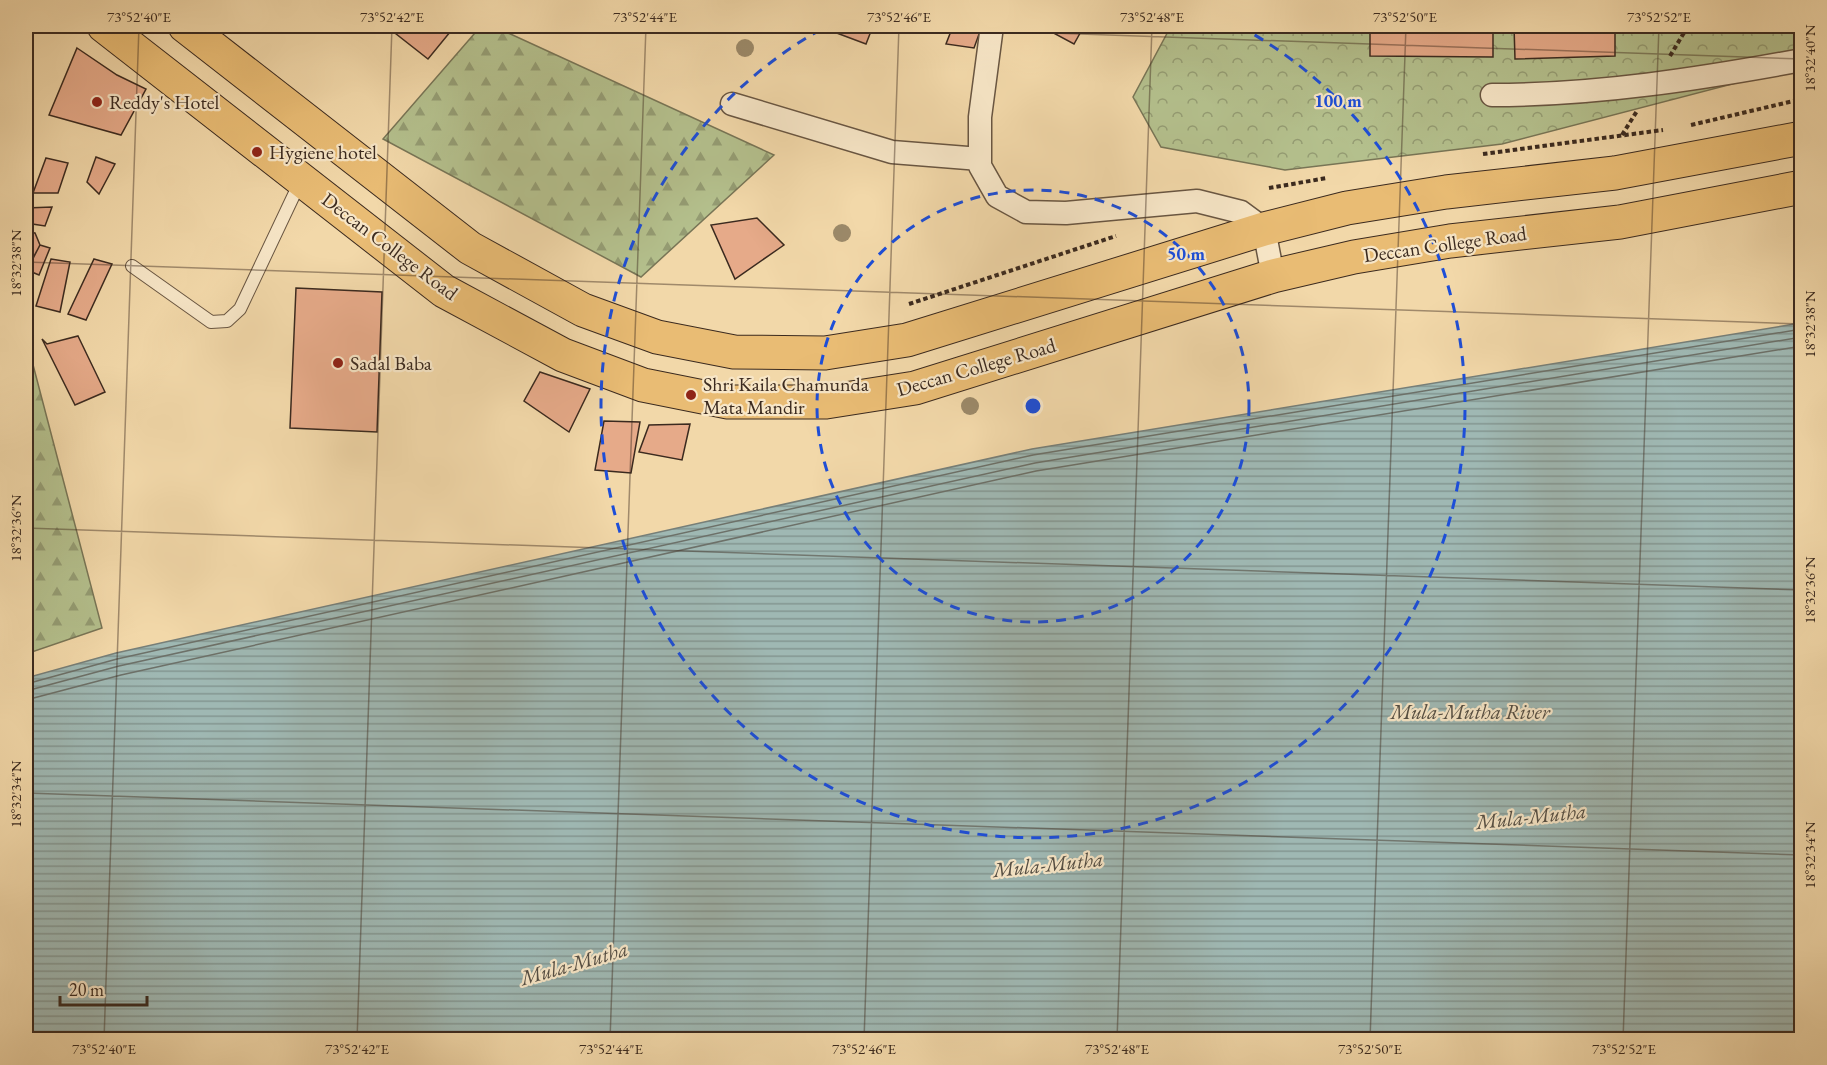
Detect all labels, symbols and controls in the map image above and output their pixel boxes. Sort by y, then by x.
text: 73°52'40"E [107,7,172,26]
text: 73°52'42"E [360,7,425,26]
text: 73°52'44"E [613,7,678,26]
text: 73°52'46"E [867,7,932,26]
text: 73°52'48"E [1120,7,1185,26]
text: 73°52'50"E [1373,7,1438,26]
text: 73°52'52"E [1627,7,1692,26]
text: 18°32'40"N [1800,24,1819,92]
place label: Reddy's Hotel [109,89,219,115]
text: 100 m [1314,89,1362,112]
marker: Reddy's Hotel [90,95,104,109]
place label: Hygiene hotel [269,139,377,165]
marker: Hygiene hotel [250,145,264,159]
street label: Deccan College Road [317,186,464,306]
street label: Deccan College Road [1362,220,1529,268]
text: 18°32'38"N [6,229,25,297]
text: 50 m [1167,242,1205,265]
text: 18°32'38"N [1800,290,1819,358]
street label: Deccan College Road [893,332,1059,402]
place label: Sadal Baba [350,350,432,376]
marker: Sadal Baba [331,356,345,370]
place label: Shri Kaila Chamunda Mata Mandir [703,371,869,420]
marker: Shri Kaila Chamunda Mata Mandir [684,388,698,402]
centre of rings [1023,396,1043,416]
text: 18°32'36"N [6,494,25,562]
text: 18°32'36"N [1800,556,1819,624]
water label: Mula-Mutha River [1388,698,1551,725]
text: 18°32'34"N [6,760,25,828]
water label: Mula-Mutha [1473,797,1587,835]
text: 18°32'34"N [1800,821,1819,889]
water label: Mula-Mutha [990,845,1104,883]
water label: Mula-Mutha [515,935,631,992]
scale bar [60,969,147,1007]
text: 20 m [69,978,104,1001]
text: 73°52'40"E [72,1039,137,1058]
text: 73°52'42"E [325,1039,390,1058]
text: 73°52'44"E [579,1039,644,1058]
text: 73°52'46"E [832,1039,897,1058]
text: 73°52'48"E [1085,1039,1150,1058]
text: 73°52'50"E [1338,1039,1403,1058]
text: 73°52'52"E [1592,1039,1657,1058]

